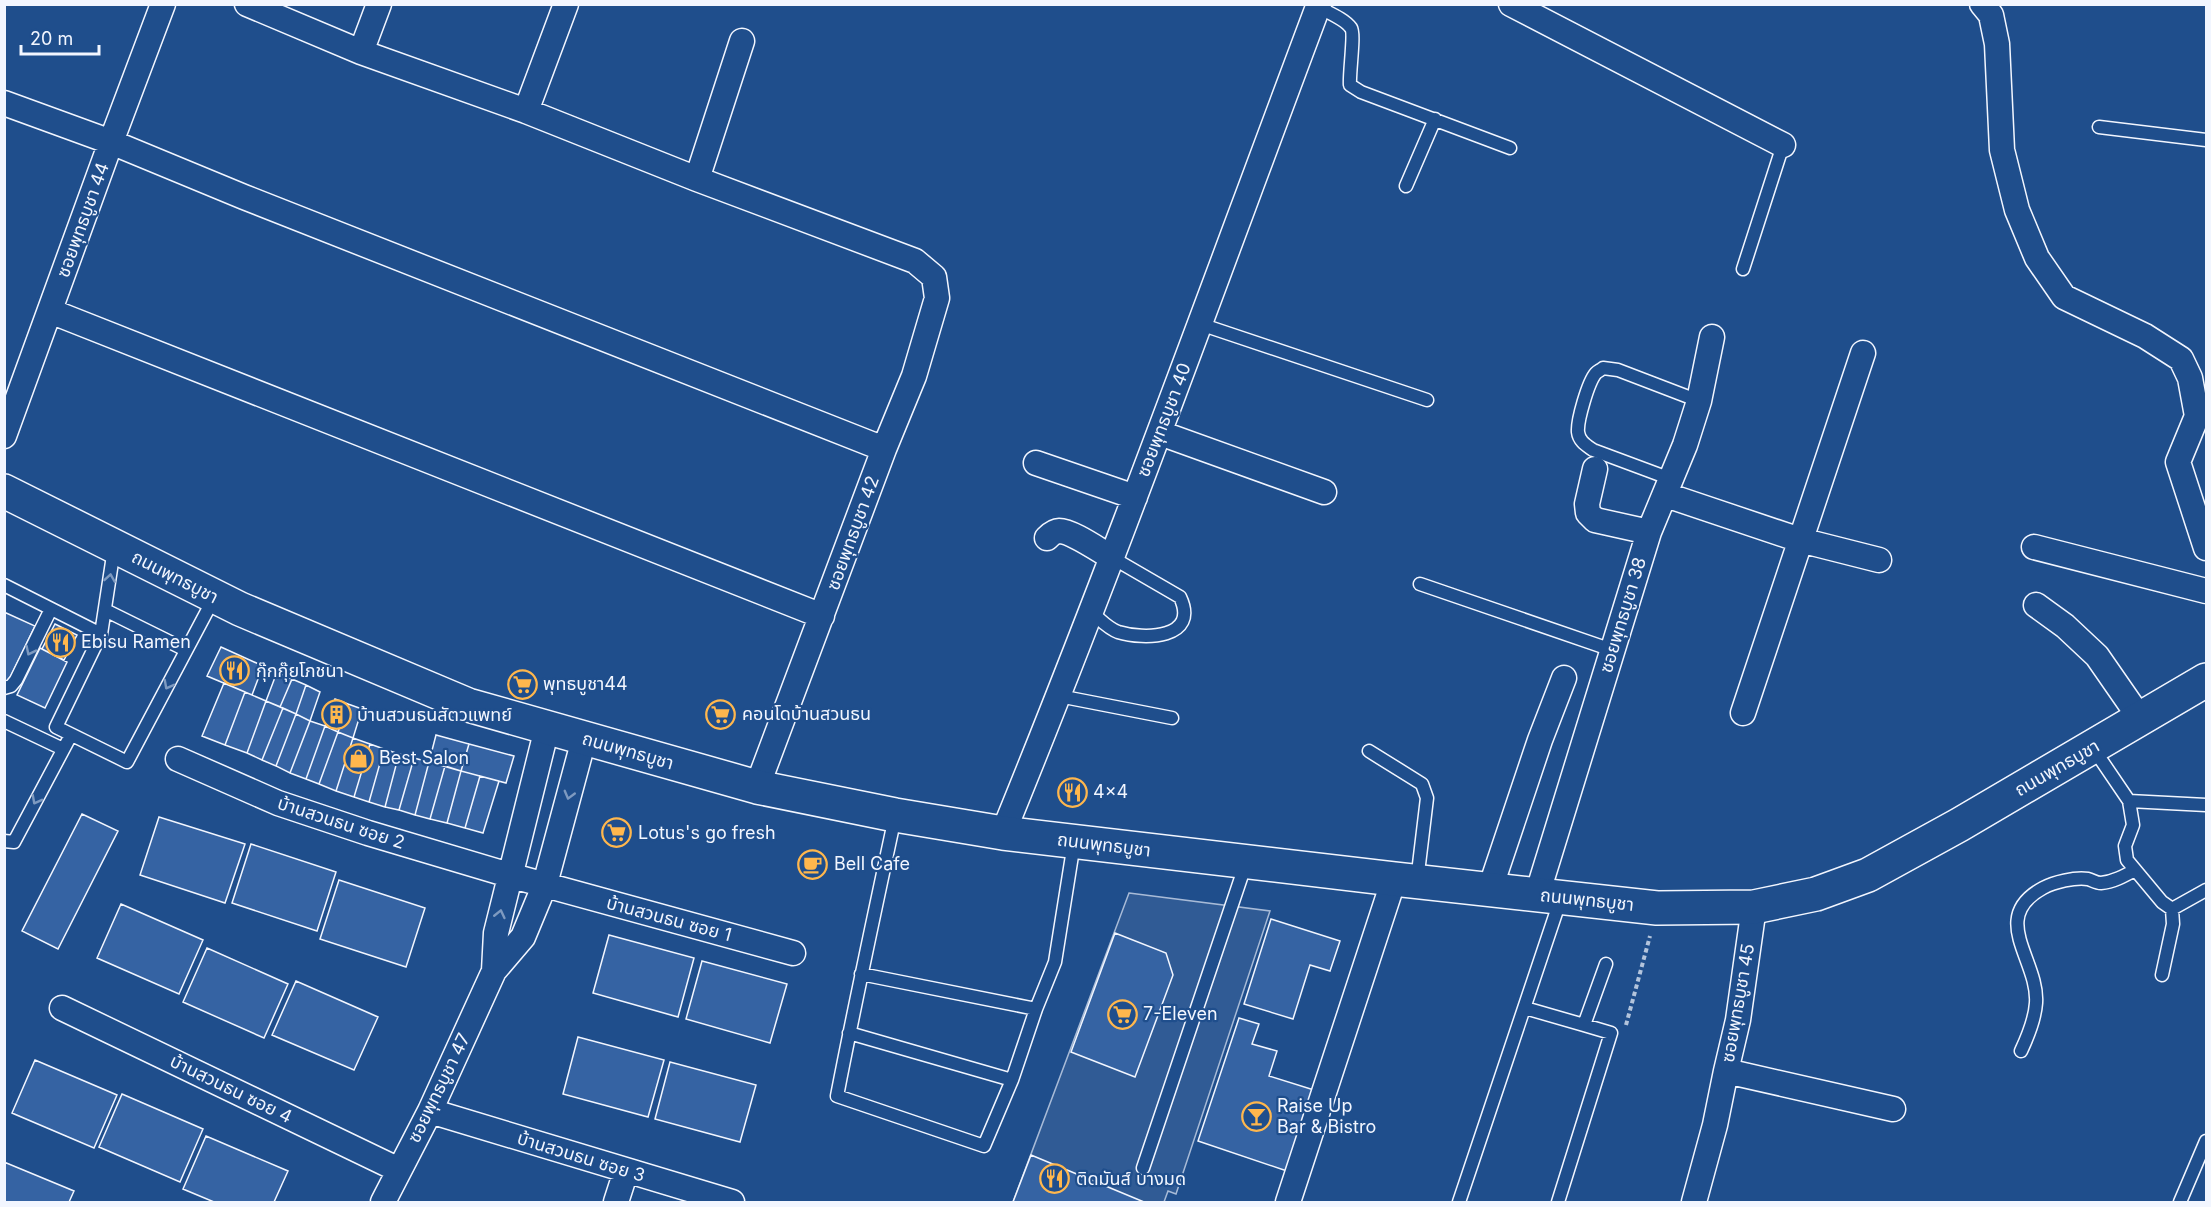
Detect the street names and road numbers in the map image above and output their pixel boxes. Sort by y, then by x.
street label: ซอยพุทธบูชา 44 [52,160,115,281]
street label: ซอยพุทธบูชา 40 [1132,360,1197,481]
street label: ซอยพุทธบูชา 42 [822,473,885,594]
street label: ถนนพุทธบูชา [128,546,222,609]
street label: ซอยพุทธบูชา 38 [1595,555,1652,676]
street label: ถนนพุทธบูชา [579,727,676,776]
street label: ถนนพุทธบูชา [2011,735,2104,802]
street label: บ้านสวนธน ซอย 2 [275,792,407,853]
street label: ถนนพุทธบูชา [1056,828,1152,863]
street label: ถนนพุทธบูชา [1539,884,1635,917]
street label: บ้านสวนธน ซอย 1 [604,892,734,945]
street label: ซอยพุทธบูชา 45 [1717,942,1760,1064]
street label: ซอยพุทธบูชา 47 [403,1030,476,1147]
street label: บ้านสวนธน ซอย 4 [167,1050,296,1127]
street label: บ้านสวนธน ซอย 3 [515,1127,648,1186]

